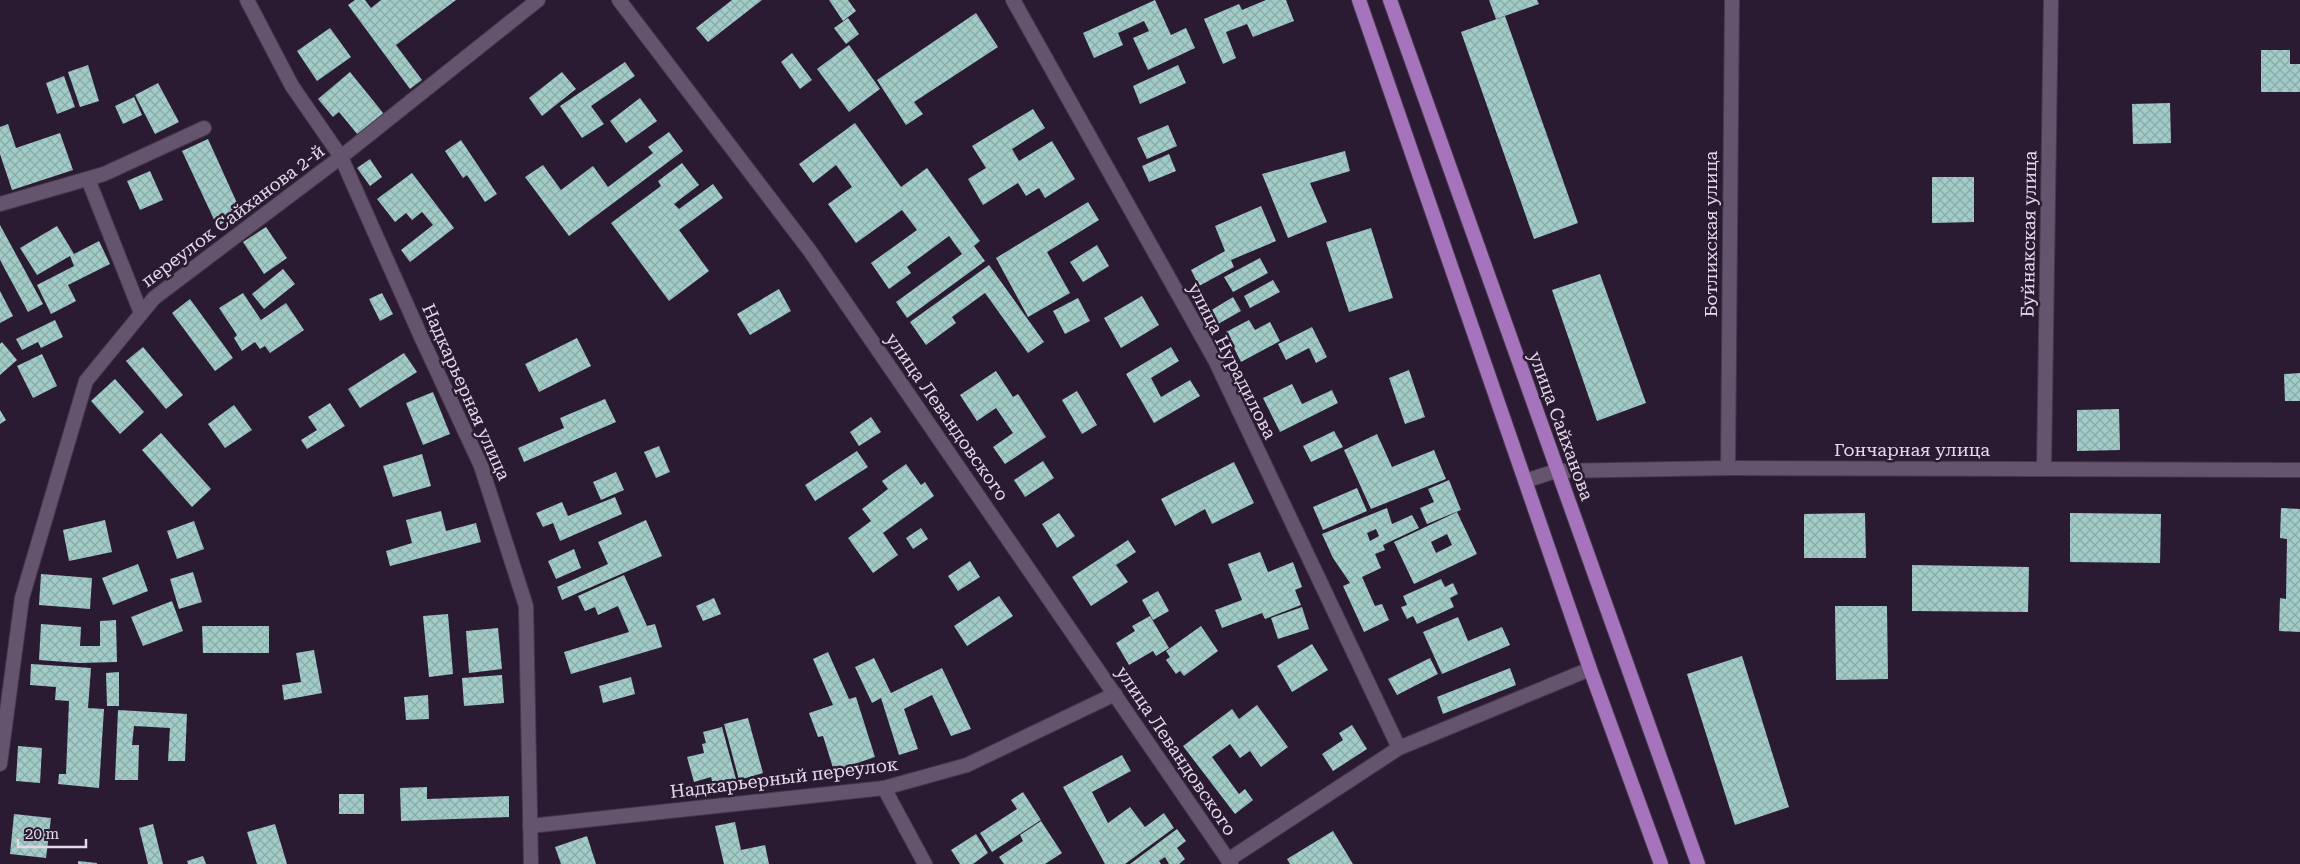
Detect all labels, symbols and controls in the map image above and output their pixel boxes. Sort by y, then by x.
street label: переулок Сайханова 2-й [137,140,328,291]
street label: Буйнакская улица [2017,150,2040,318]
street label: Ботлихская улица [1700,151,1721,317]
street label: улица Нурадилова [1184,279,1281,443]
street label: Надкарьерная улица [418,300,515,483]
street label: улица Левандовского [882,329,1013,505]
street label: улица Сайханова [1525,348,1598,503]
street label: Гончарная улица [1834,439,1990,460]
street label: улица Левандовского [1112,662,1241,839]
street label: Надкарьерный переулок [669,753,899,802]
scale bar [18,816,85,848]
text: 20 m [25,825,60,843]

